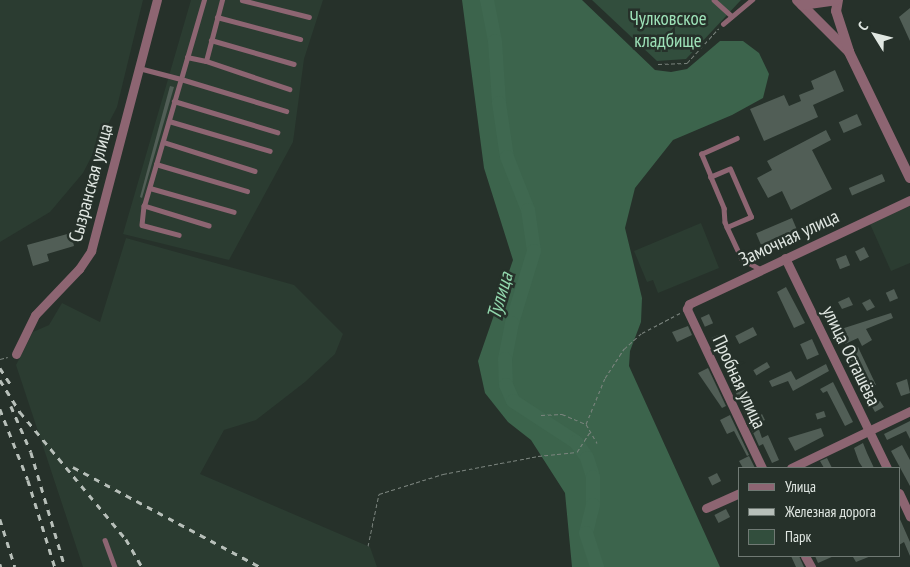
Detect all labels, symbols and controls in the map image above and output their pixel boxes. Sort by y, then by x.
park label: Чулковское кладбище [630,8,706,52]
north arrow [850,10,900,60]
text: С [854,18,872,34]
street label: Сызранская улица [64,121,118,245]
street label: Замочная улица [735,205,843,271]
water label: Тулица [482,270,518,322]
street label: улица Осташёва [817,302,885,410]
street label: Пробная улица [707,331,771,433]
legend [738,467,900,557]
text: Улица [785,477,816,496]
text: Железная дорога [785,502,876,521]
text: Парк [785,527,811,546]

